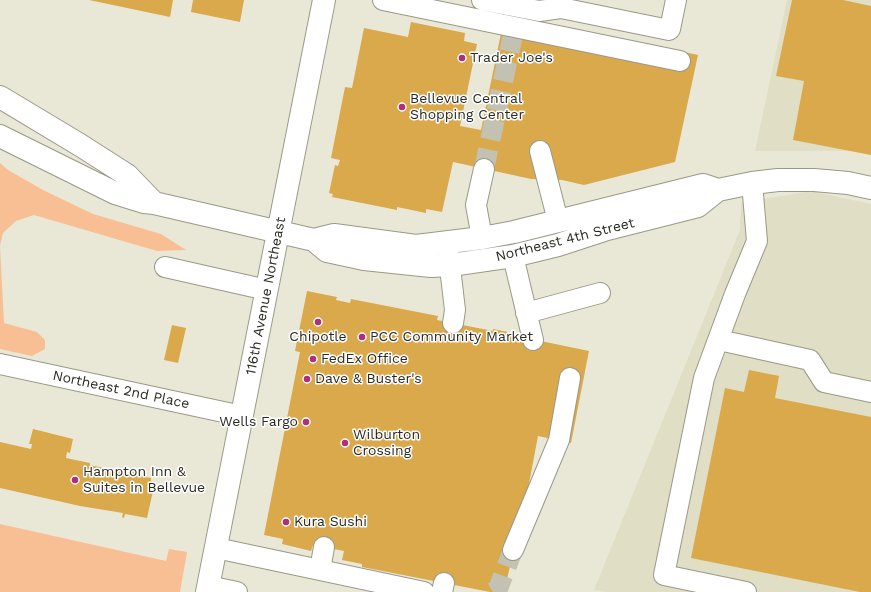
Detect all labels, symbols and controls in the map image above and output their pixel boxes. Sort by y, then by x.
place label: Trader Joe's [470,50,553,66]
marker: Trader Joe's [457,53,467,63]
place label: Bellevue Central Shopping Center [410,91,524,124]
marker: Bellevue Central Shopping Center [397,102,407,112]
street label: Northeast 4th Street [494,215,636,265]
street label: 116th Avenue Northeast [242,216,290,376]
marker: Chipotle [313,317,323,327]
place label: Chipotle [289,329,347,345]
place label: PCC Community Market [370,329,533,345]
marker: PCC Community Market [357,332,367,342]
place label: FedEx Office [321,351,408,367]
marker: FedEx Office [308,354,318,364]
street label: Northeast 2nd Place [51,367,191,413]
place label: Dave & Buster's [315,371,422,387]
marker: Dave & Buster's [302,374,312,384]
place label: Wells Fargo [219,414,298,430]
marker: Wells Fargo [301,417,311,427]
place label: Wilburton Crossing [353,427,420,460]
marker: Wilburton Crossing [340,438,350,448]
place label: Hampton Inn & Suites in Bellevue [83,464,205,496]
marker: Hampton Inn & Suites in Bellevue [70,475,80,485]
place label: Kura Sushi [294,514,367,530]
marker: Kura Sushi [281,517,291,527]

